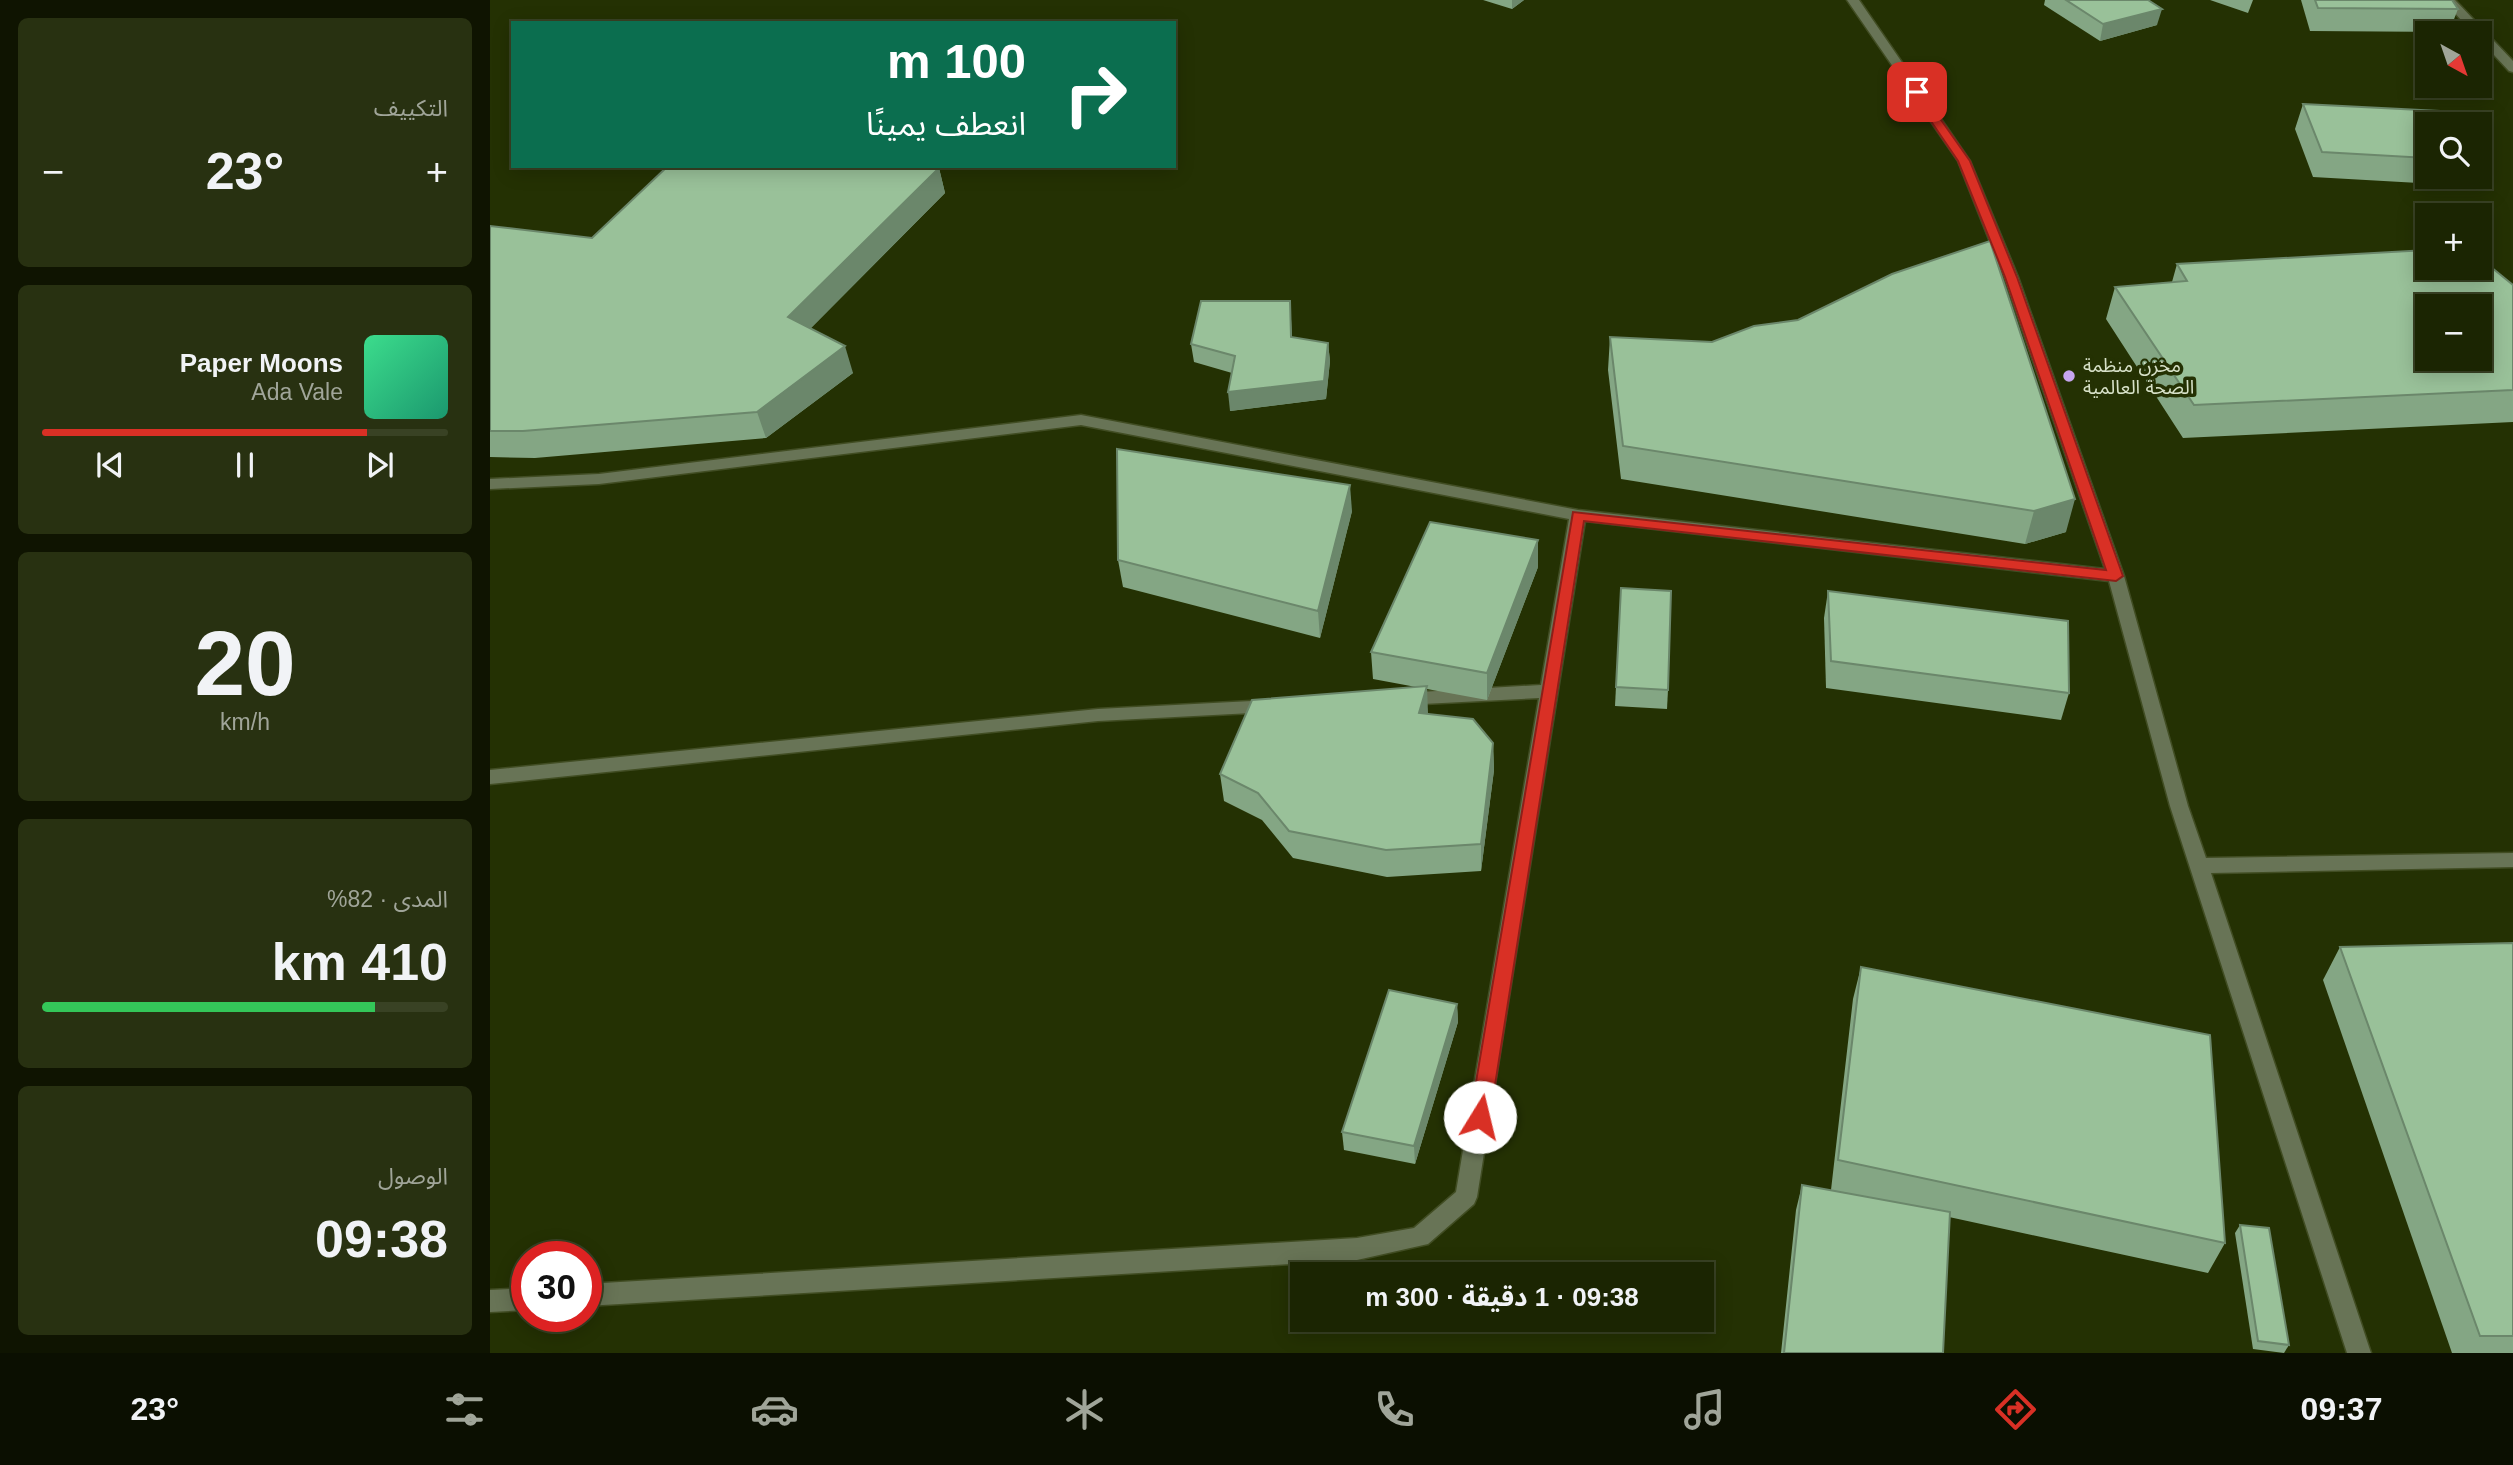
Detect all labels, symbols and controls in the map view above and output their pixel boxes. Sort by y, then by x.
north arrow [2415,21,2492,98]
map controls [2415,21,2492,371]
text: 100 m [887,34,1026,88]
icon: right [1050,49,1141,140]
pin [1887,62,1947,122]
icon: arrive [1898,73,1936,111]
text: التكييف [374,95,448,121]
text: انعطف يمينًا [866,106,1026,142]
button: search [2415,112,2492,189]
text: 23° [206,142,284,200]
text: − [42,151,64,193]
text: + [426,151,448,193]
button: + [2415,203,2492,280]
button: − [2415,294,2492,371]
text: Paper Moons [180,348,343,378]
place label: مخزن منظمة الصحة العالمية [2083,355,2194,398]
marker: مخزن منظمة الصحة العالمية [2061,368,2077,384]
text: Ada Vale [251,379,343,405]
icon: previous [91,446,129,484]
icon: pause [226,446,264,484]
icon: next [361,446,399,484]
text: 20 [194,613,296,714]
text: km/h [220,709,270,735]
text: المدى · 82% [327,886,448,912]
text: 410 km [272,933,448,991]
position arrow [1443,1080,1517,1154]
text: الوصول [378,1163,448,1189]
text: 09:38 [315,1210,448,1268]
speed limit sign: 30 [511,1241,602,1332]
text: 09:38 · 1 دقيقة · 300 m [1365,1282,1639,1312]
icon: filters [440,1385,489,1434]
icon: car [750,1385,799,1434]
icon: climate [1060,1385,1109,1434]
icon: phone [1370,1385,1419,1434]
icon: music [1680,1385,1729,1434]
icon: directions [1991,1385,2040,1434]
text: 23° [131,1391,179,1427]
text: 09:37 [2301,1391,2382,1427]

